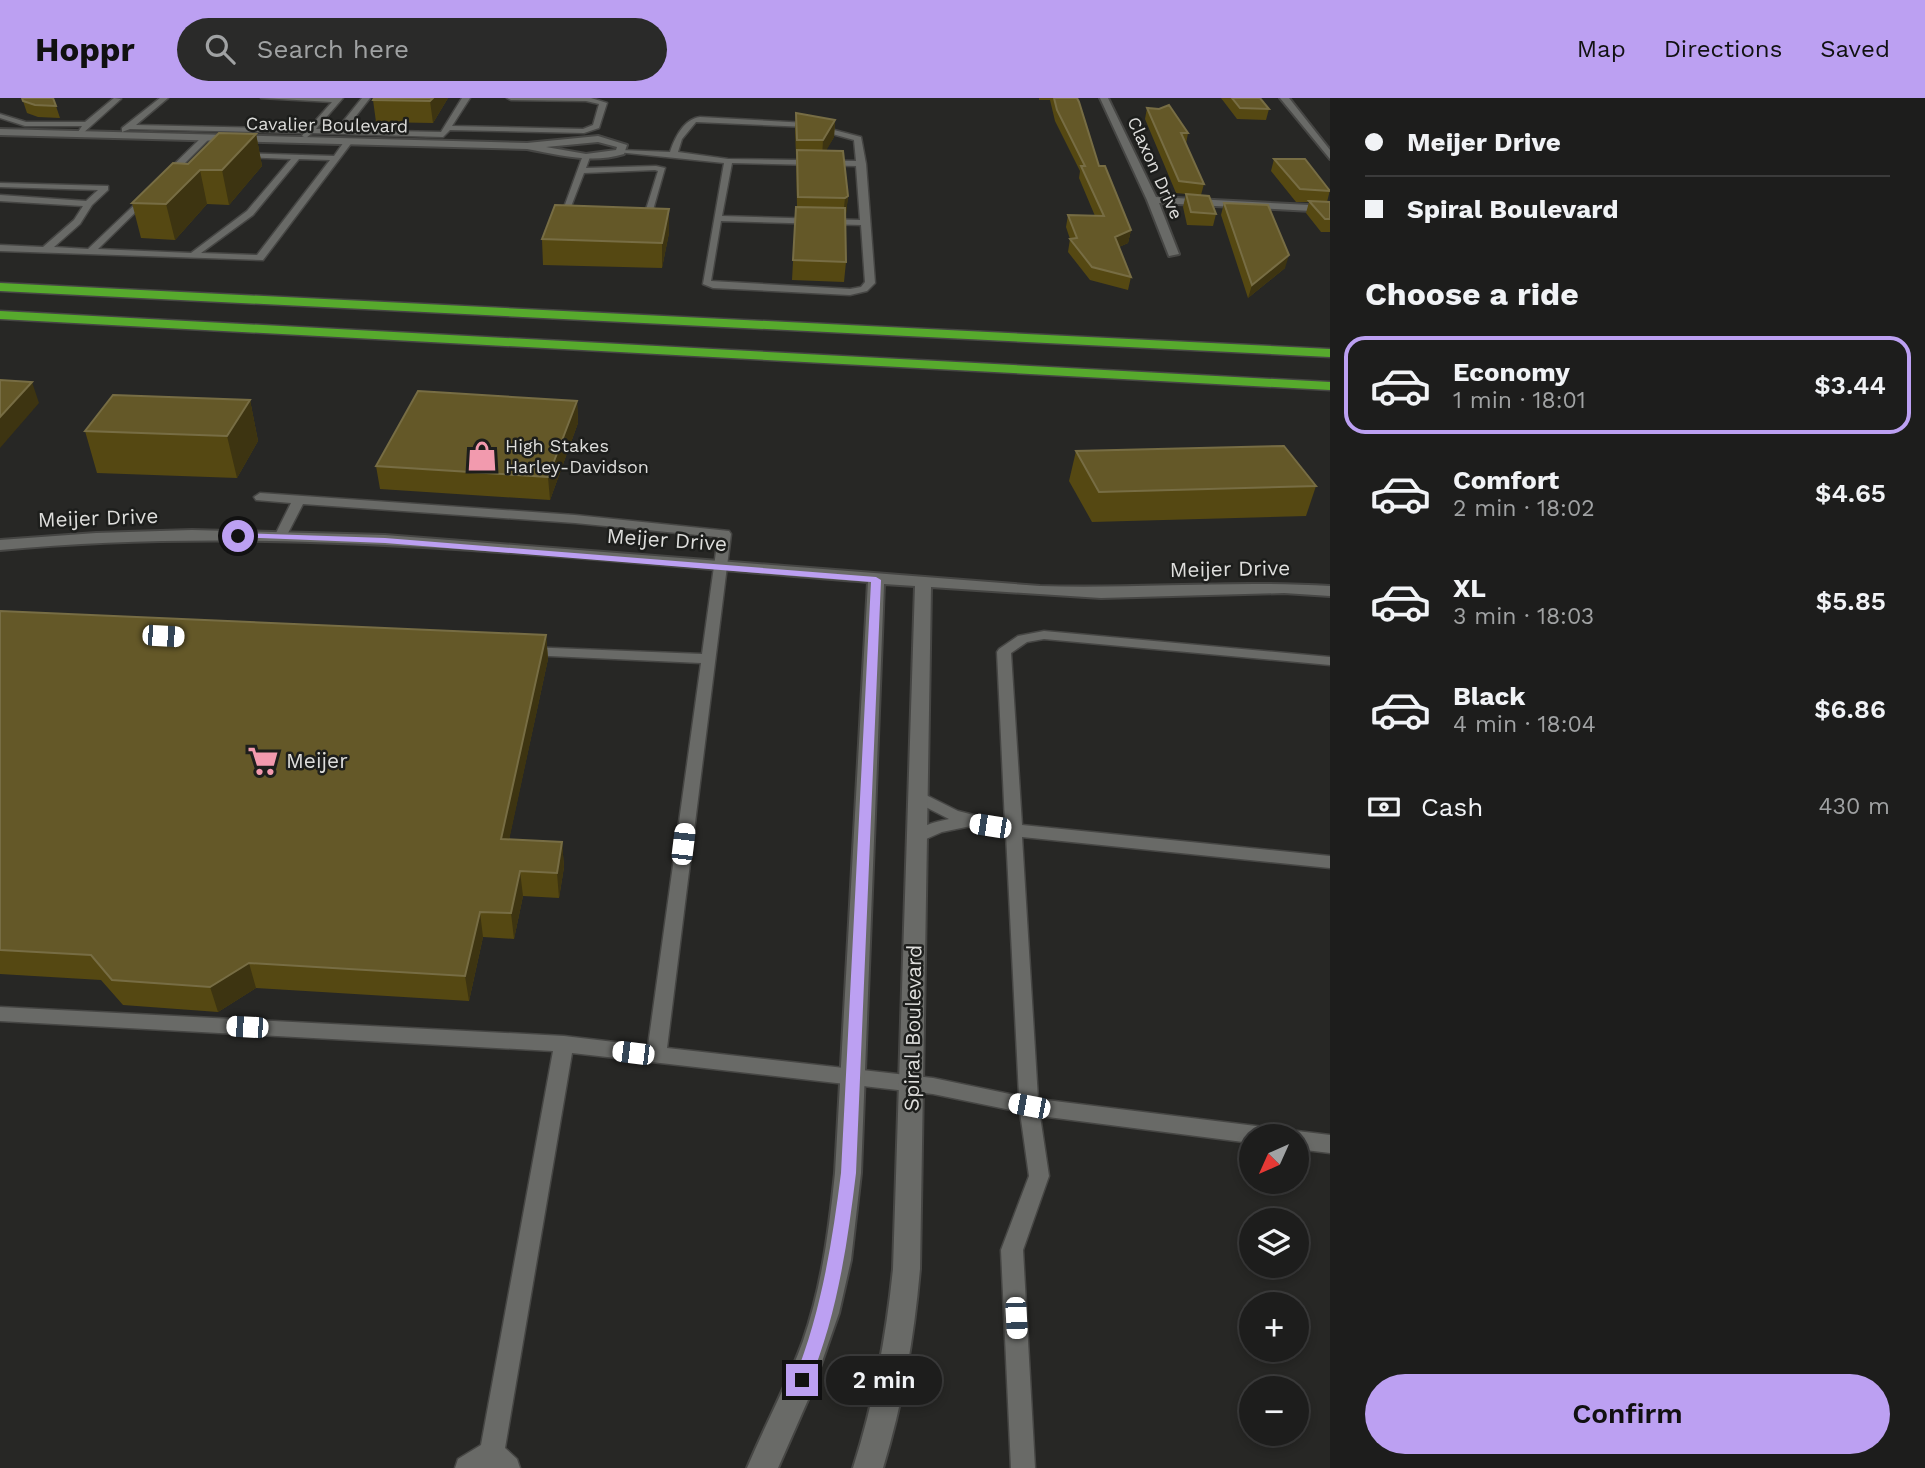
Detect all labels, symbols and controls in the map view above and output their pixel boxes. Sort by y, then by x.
search box [177,18,667,81]
text: Hoppr [35,30,135,69]
icon: search [201,30,239,68]
text: Search here [257,34,409,64]
text: Map [1577,35,1626,63]
text: Directions [1664,35,1782,63]
text: Saved [1820,35,1890,63]
street label: Cavalier Boulevard [246,113,408,136]
street label: Claxon Drive [1123,113,1187,222]
text: Meijer Drive [1407,127,1561,157]
text: Spiral Boulevard [1407,194,1619,224]
text: Choose a ride [1365,275,1579,313]
icon: car [1369,354,1432,417]
text: Economy [1453,357,1570,387]
text: $3.44 [1814,370,1886,400]
text: 1 min · 18:01 [1453,387,1586,414]
place label: High Stakes Harley-Davidson [505,435,649,477]
shop icon: High Stakes Harley-Davidson [465,439,499,473]
icon: car [1369,462,1432,525]
text: Comfort [1453,465,1559,495]
text: $4.65 [1815,478,1886,508]
text: 2 min · 18:02 [1453,495,1595,522]
street label: Meijer Drive [37,503,159,532]
route start [222,520,254,552]
street label: Meijer Drive [606,523,728,556]
street label: Meijer Drive [1169,555,1291,582]
icon: car [1369,570,1432,633]
text: XL [1453,573,1486,603]
text: $5.85 [1816,586,1886,616]
text: 3 min · 18:03 [1453,603,1594,630]
car [142,624,185,648]
icon: car [1369,678,1432,741]
text: Black [1453,681,1525,711]
text: $6.86 [1814,694,1886,724]
text: 4 min · 18:04 [1453,711,1596,738]
supermarket icon: Meijer [246,744,280,778]
place label: Meijer [286,748,348,773]
icon: cash [1365,788,1403,826]
text: Cash [1421,792,1483,822]
text: 430 m [1818,793,1890,820]
car [968,812,1013,840]
car [671,822,696,866]
street label: Spiral Boulevard [899,944,926,1111]
car [226,1015,269,1039]
car [611,1040,656,1066]
car [1007,1092,1052,1120]
north arrow [1239,1124,1309,1194]
map controls [1239,1124,1309,1446]
button: layers [1239,1208,1309,1278]
button: + [1239,1292,1309,1362]
car [1005,1296,1028,1340]
callout: 2 min [826,1356,942,1404]
route end [786,1364,818,1396]
text: 2 min [852,1367,916,1394]
button: Confirm [1365,1374,1890,1454]
button: − [1239,1376,1309,1446]

